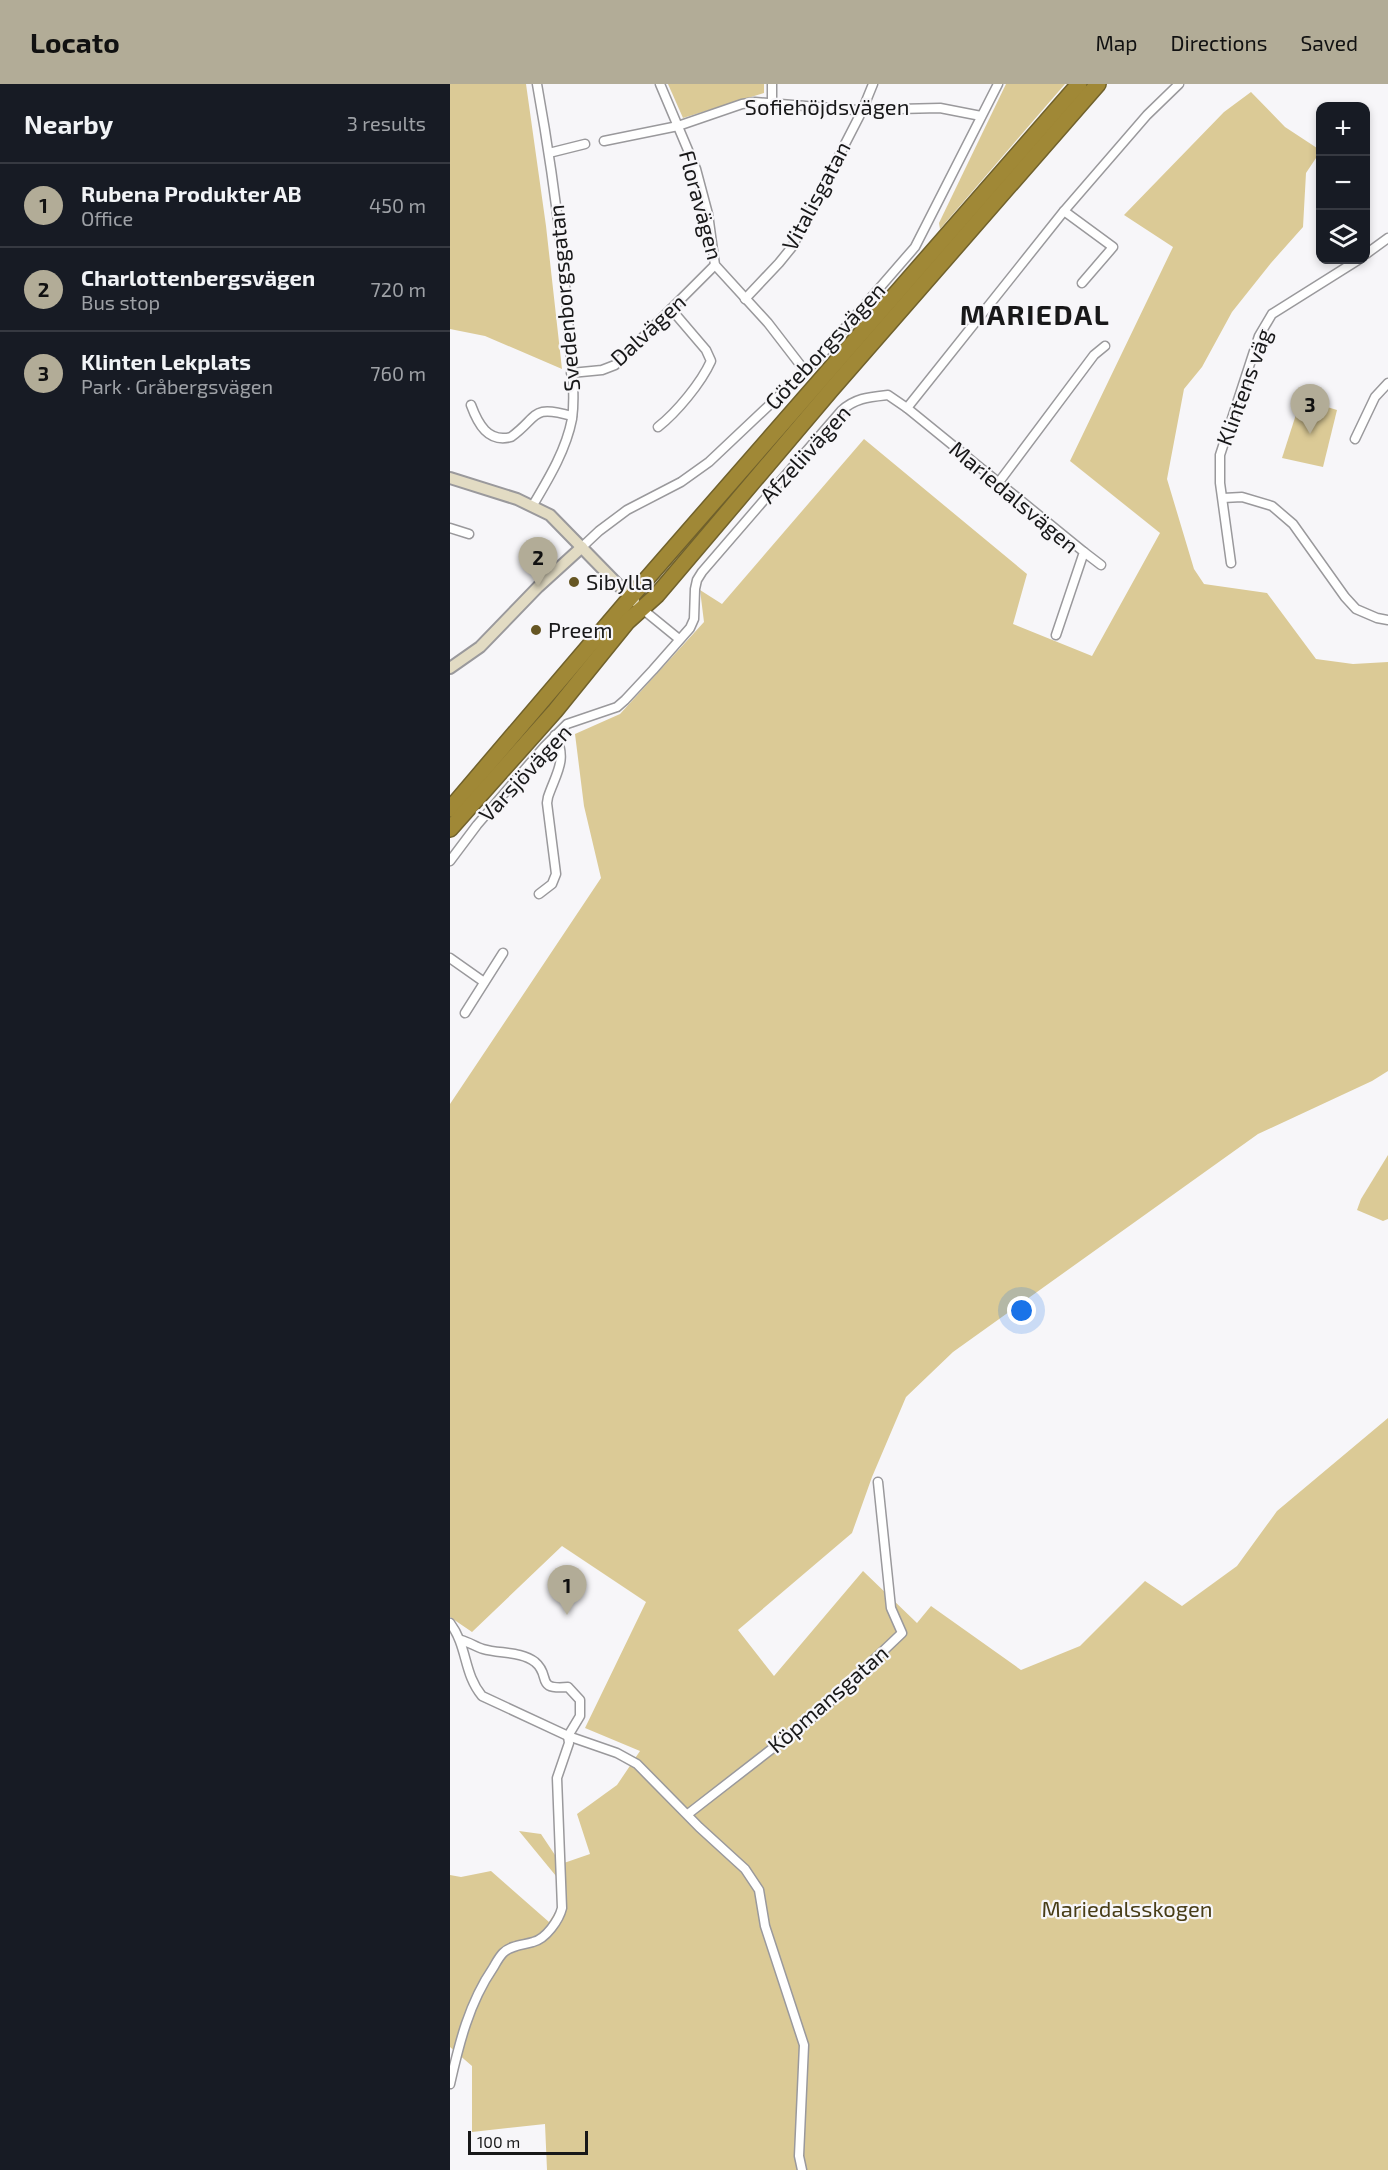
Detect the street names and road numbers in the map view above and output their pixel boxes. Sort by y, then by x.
street label: Sofiehöjdsvägen [745,93,909,120]
street label: Vitalisgatan [775,136,855,255]
street label: Floravägen [675,147,729,262]
street label: Svedenborgsgatan [542,204,584,393]
street label: Göteborgsvägen [759,276,890,414]
street label: Dalvägen [604,288,690,371]
street label: Klintens väg [1210,325,1276,449]
street label: Afzeliivägen [754,399,855,508]
street label: Mariedalsvägen [945,435,1084,558]
street label: Varsjövägen [473,718,576,827]
street label: Köpmansgatan [762,1639,893,1758]

